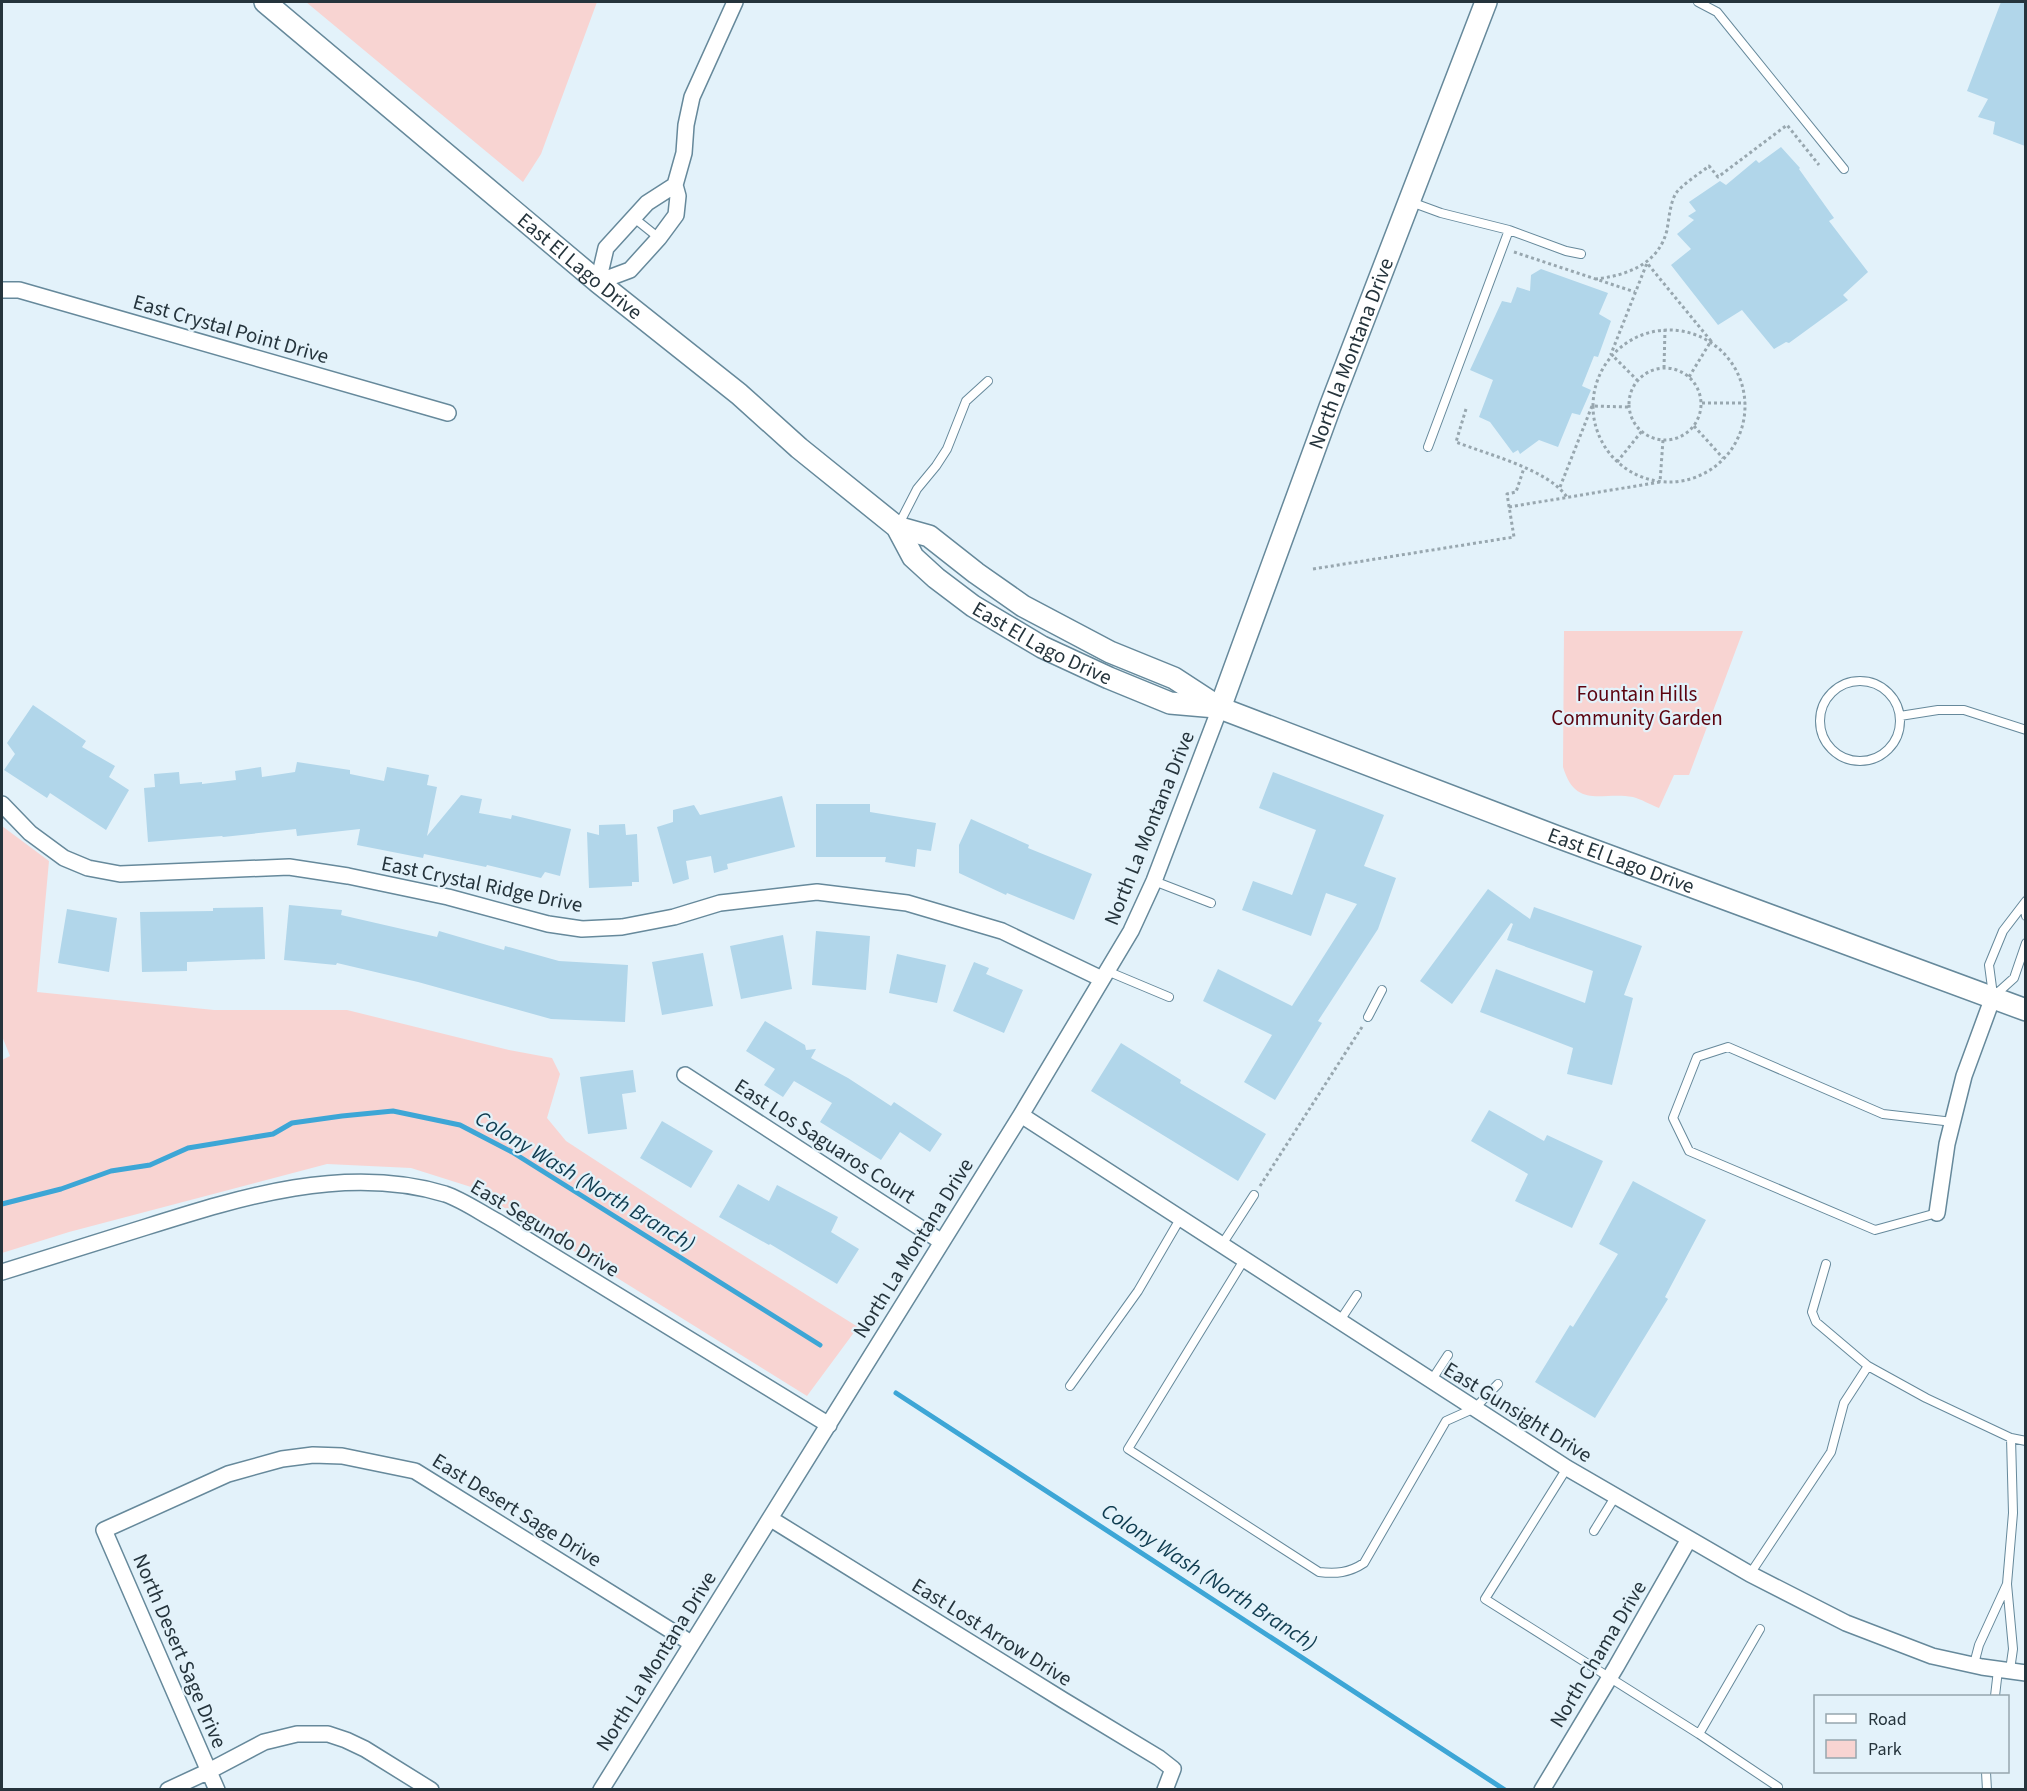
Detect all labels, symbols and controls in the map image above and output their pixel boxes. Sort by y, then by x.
street label: East El Lago Drive [511,205,649,327]
street label: North la Montana Drive [1301,253,1401,453]
street label: East Crystal Point Drive [130,287,332,371]
street label: East El Lago Drive [967,594,1117,692]
park label: Fountain Hills Community Garden [1551,679,1723,733]
street label: North La Montana Drive [1096,726,1202,930]
street label: East El Lago Drive [1543,820,1699,901]
street label: East Crystal Ridge Drive [378,848,586,920]
street label: East Los Saguaros Court [729,1071,921,1211]
water label: Colony Wash (North Branch) [469,1103,701,1259]
street label: North La Montana Drive [845,1152,981,1344]
street label: East Segundo Drive [465,1172,625,1284]
street label: East Gunsight Drive [1438,1354,1598,1470]
street label: East Desert Sage Drive [426,1446,608,1574]
water label: Colony Wash (North Branch) [1095,1495,1323,1659]
street label: North Desert Sage Drive [125,1549,235,1753]
street label: North La Montana Drive [588,1565,724,1757]
street label: East Lost Arrow Drive [906,1570,1078,1694]
street label: North Chama Drive [1542,1575,1654,1733]
legend [1814,1695,2009,1773]
text: Road [1868,1707,1907,1732]
text: Park [1868,1737,1902,1762]

